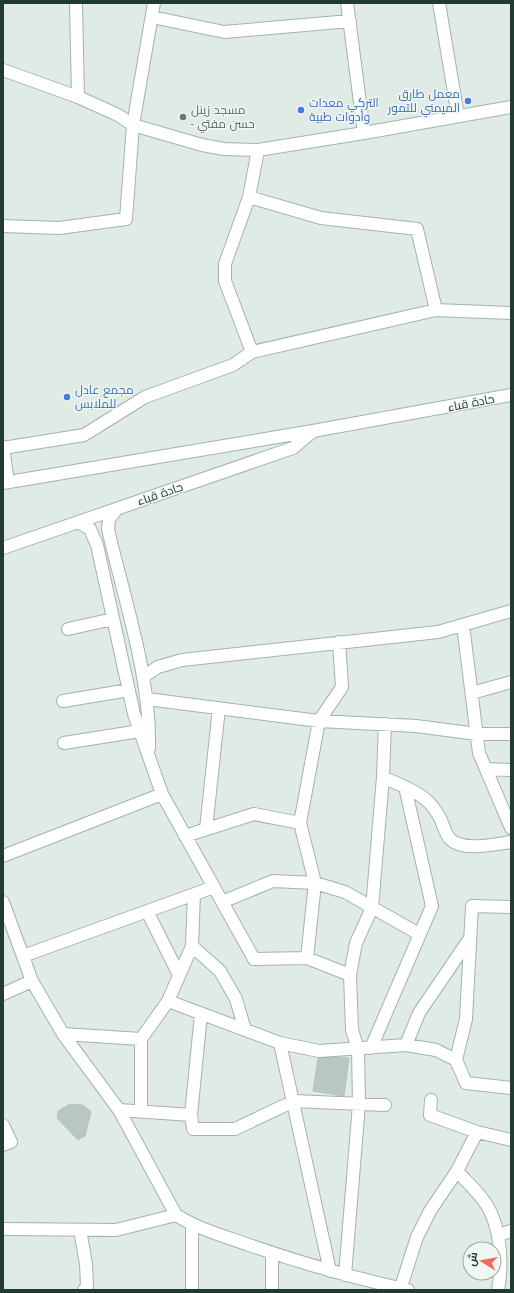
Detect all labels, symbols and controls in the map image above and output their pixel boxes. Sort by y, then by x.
place label: معمل طارق الميمني للتمور [387,85,460,118]
place label: التركي معدات وأدوات طبية [309,94,379,126]
marker: معمل طارق الميمني للتمور [463,96,473,106]
place label: مسجد زينل - حسن مفتي [191,101,255,134]
marker: التركي معدات وأدوات طبية [296,105,306,115]
marker: مسجد زينل - حسن مفتي [178,112,188,122]
place label: مجمع عادل للملابس [75,381,134,413]
street label: جادة قباء [446,390,496,416]
marker: مجمع عادل للملابس [62,392,72,402]
street label: جادة قباء [135,478,185,510]
north arrow [462,1241,502,1281]
text: ش [463,1251,481,1268]

